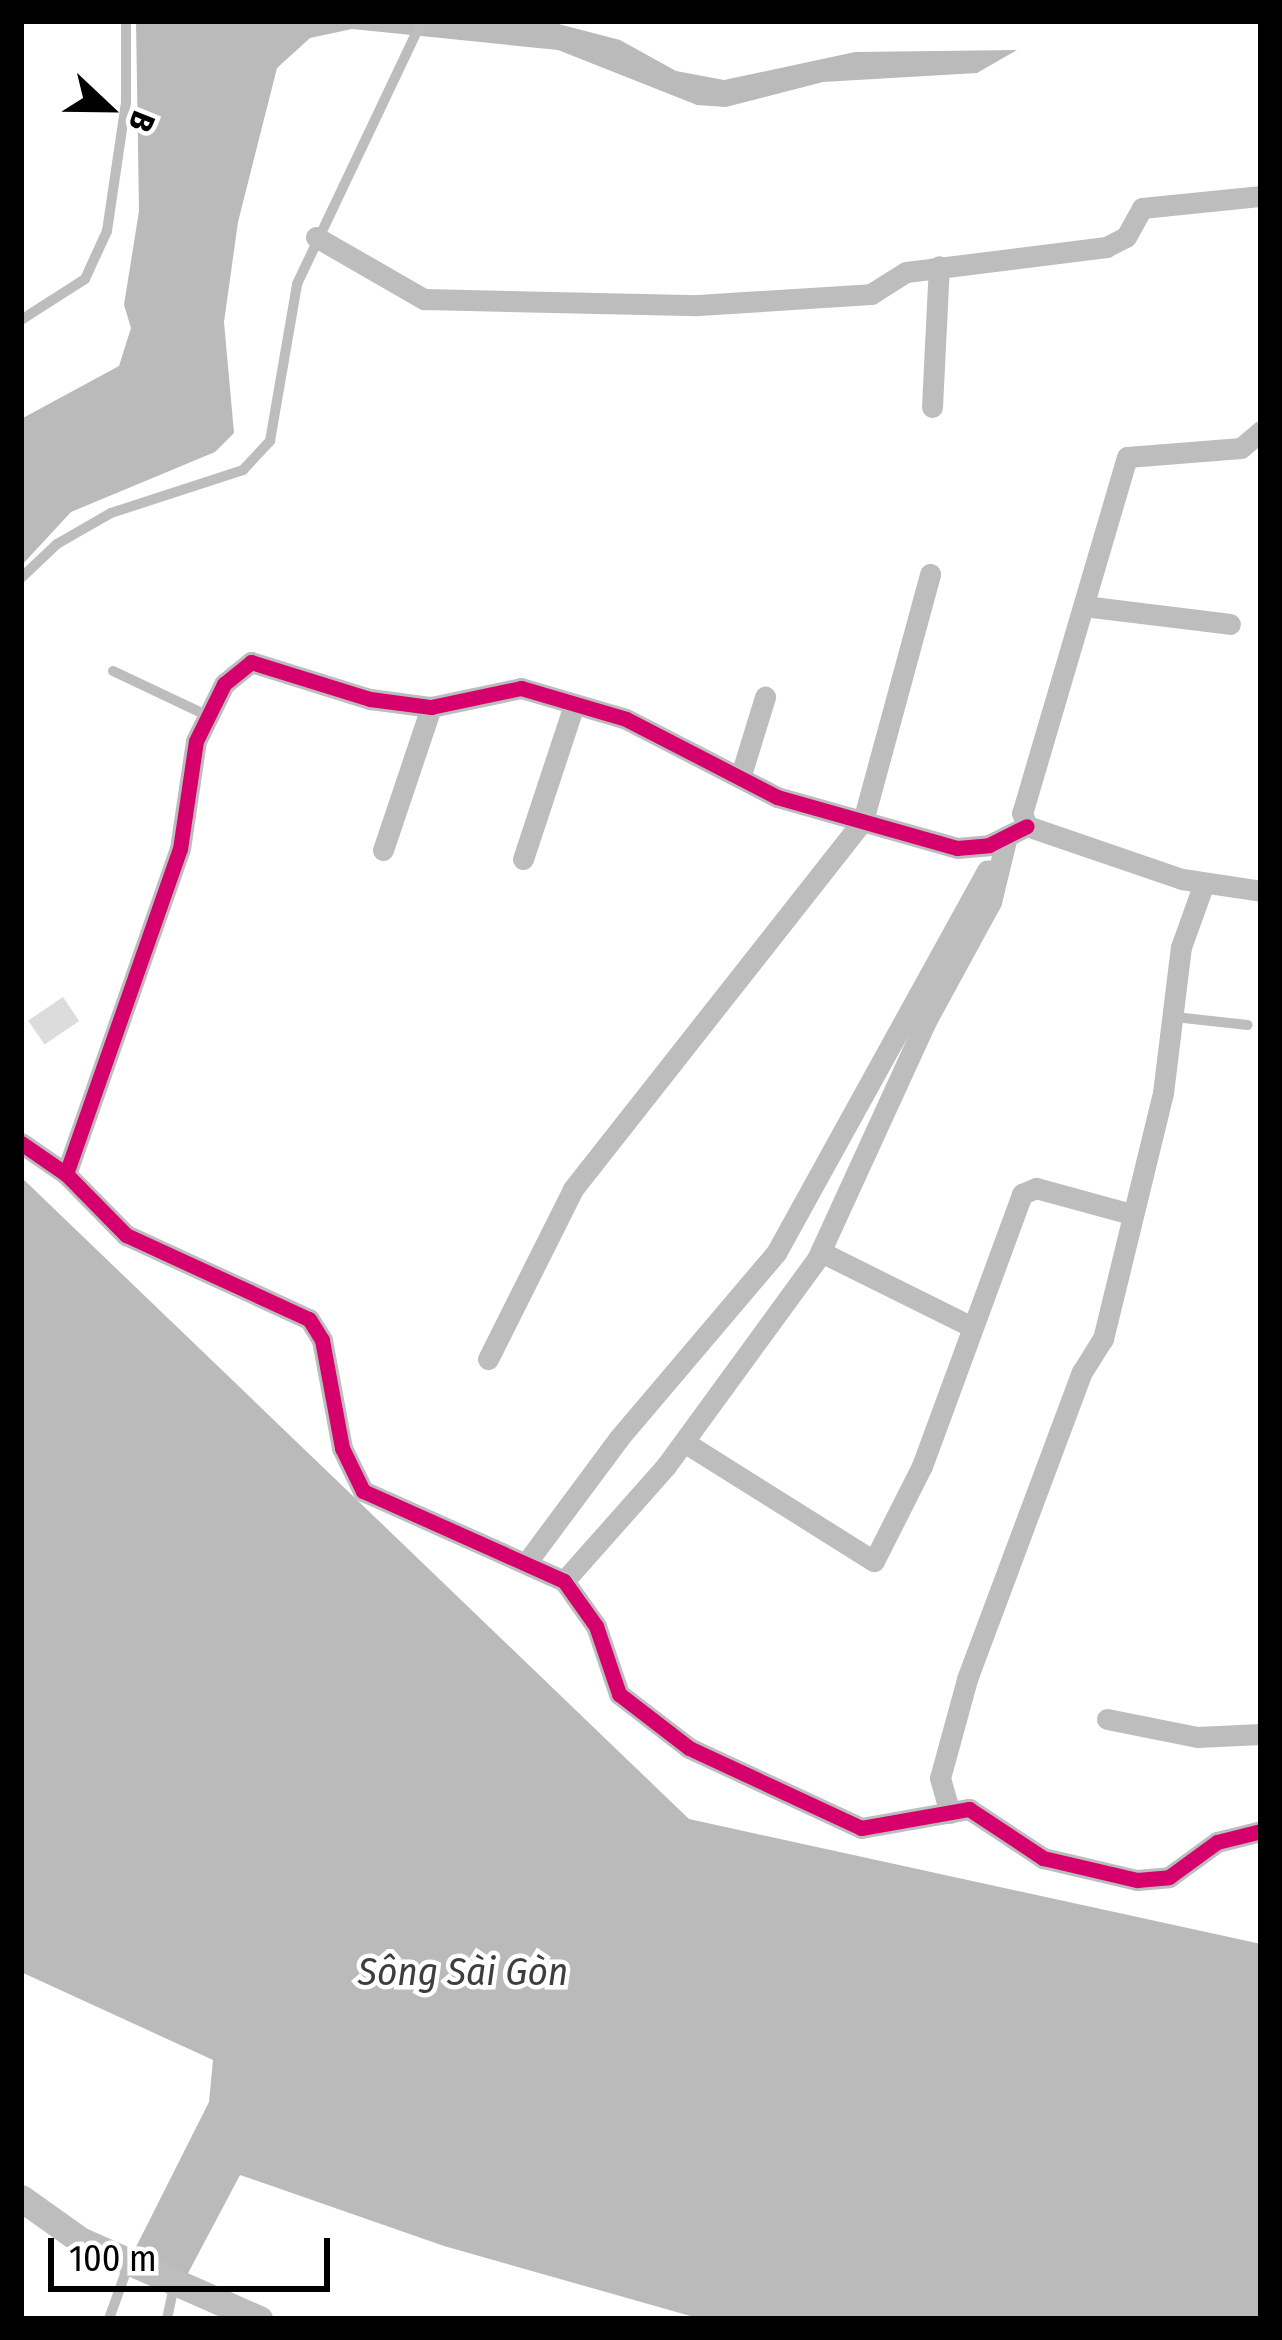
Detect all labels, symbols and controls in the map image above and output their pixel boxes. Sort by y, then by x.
north arrow [48,48,168,168]
text: B [119,105,163,138]
water label: Sông Sài Gòn [358,1949,568,1995]
scale bar [54,2214,336,2288]
text: 100 m [69,2237,157,2281]

